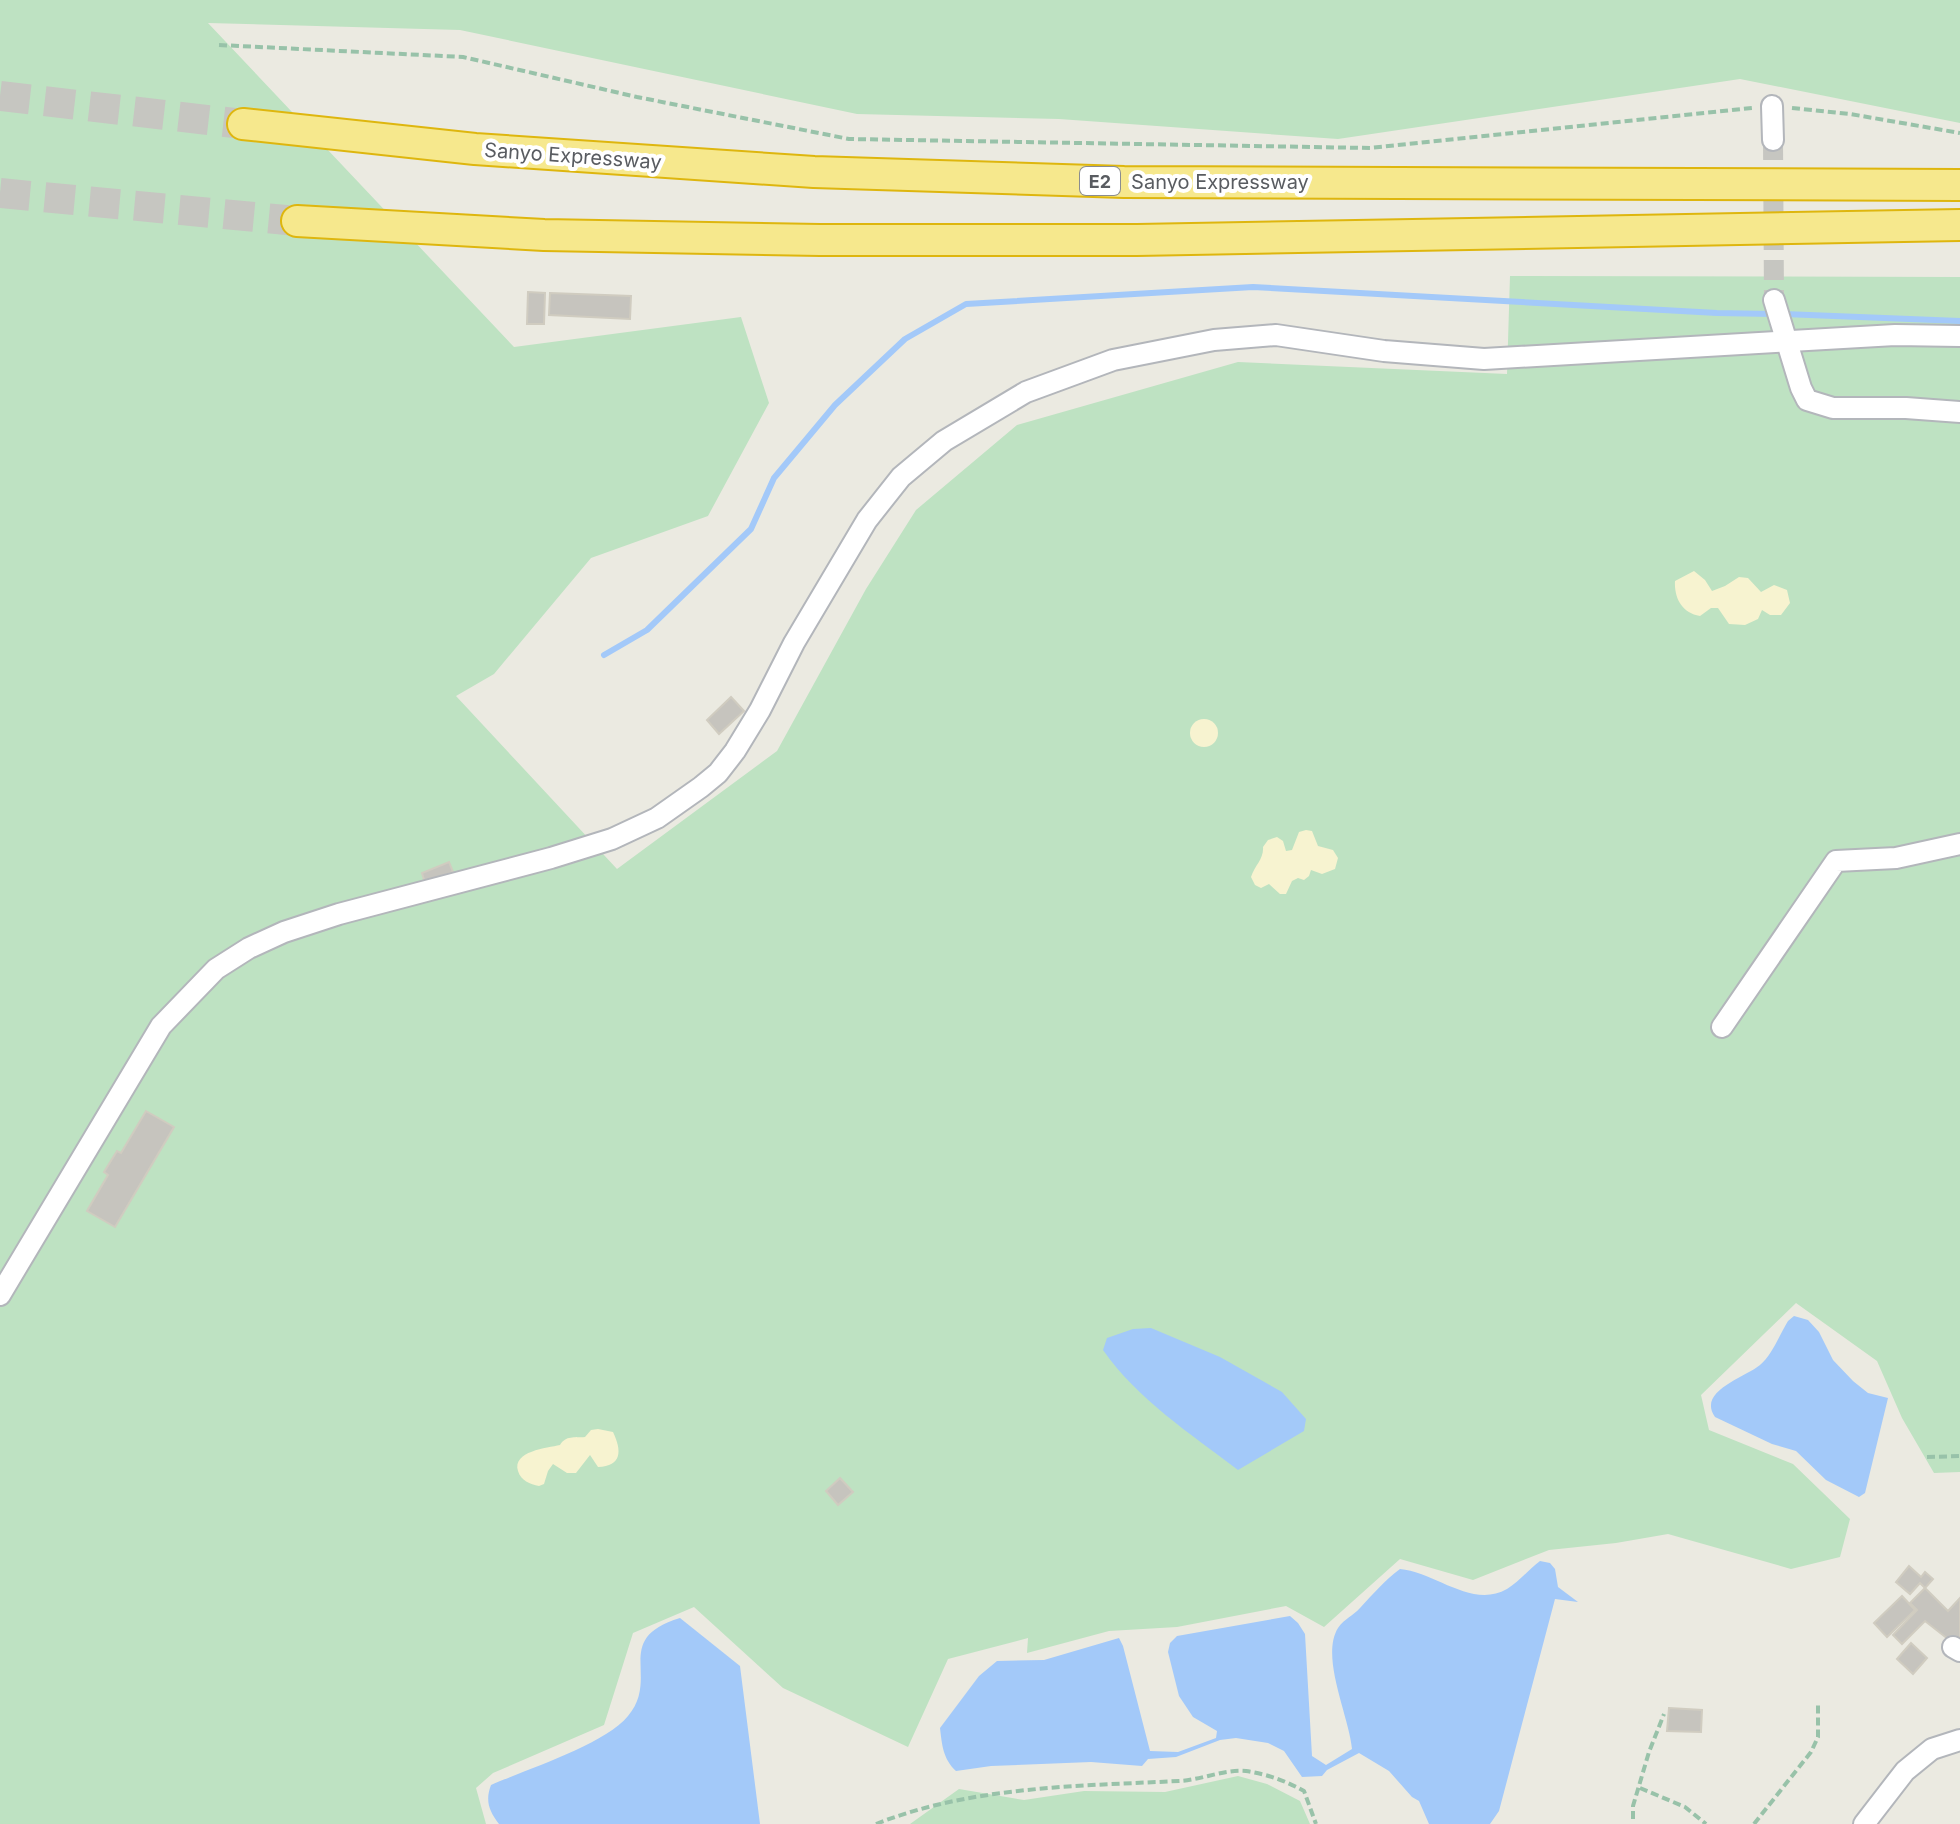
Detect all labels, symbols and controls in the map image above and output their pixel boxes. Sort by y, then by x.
street label: Sanyo Expressway [483,138,663,174]
road number: E2 [1080,167,1120,195]
street label: Sanyo Expressway [1131,170,1309,194]

